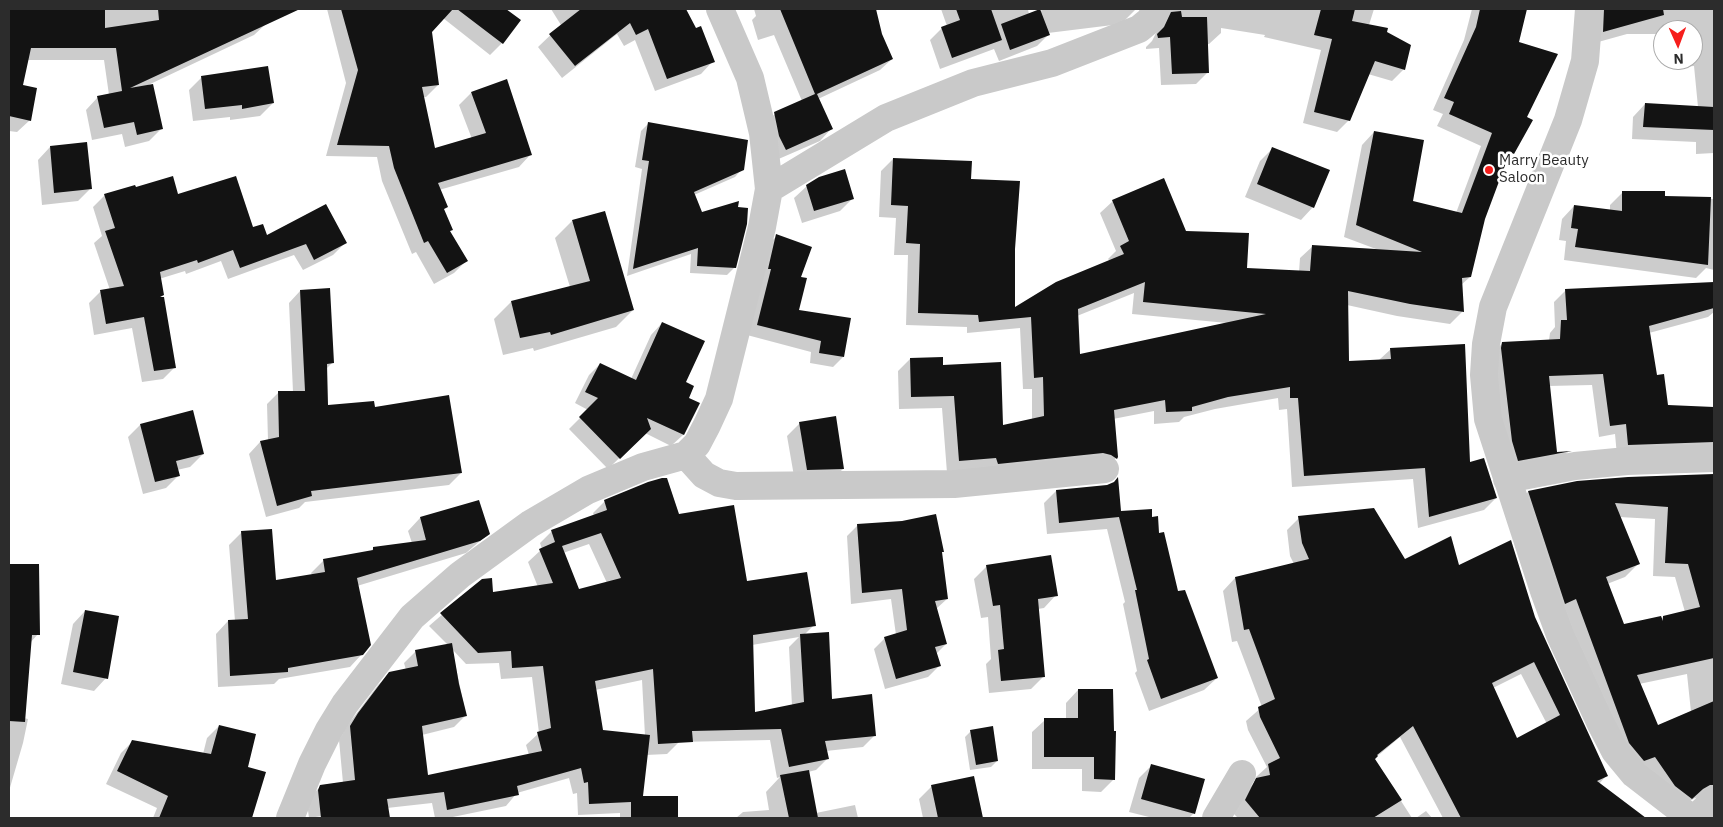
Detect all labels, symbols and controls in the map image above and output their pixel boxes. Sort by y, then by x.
north arrow [1653,20,1703,70]
text: N [1673,50,1684,68]
place label: Marry Beauty Saloon [1499,152,1589,187]
marker: Marry Beauty Saloon [1483,164,1495,176]

